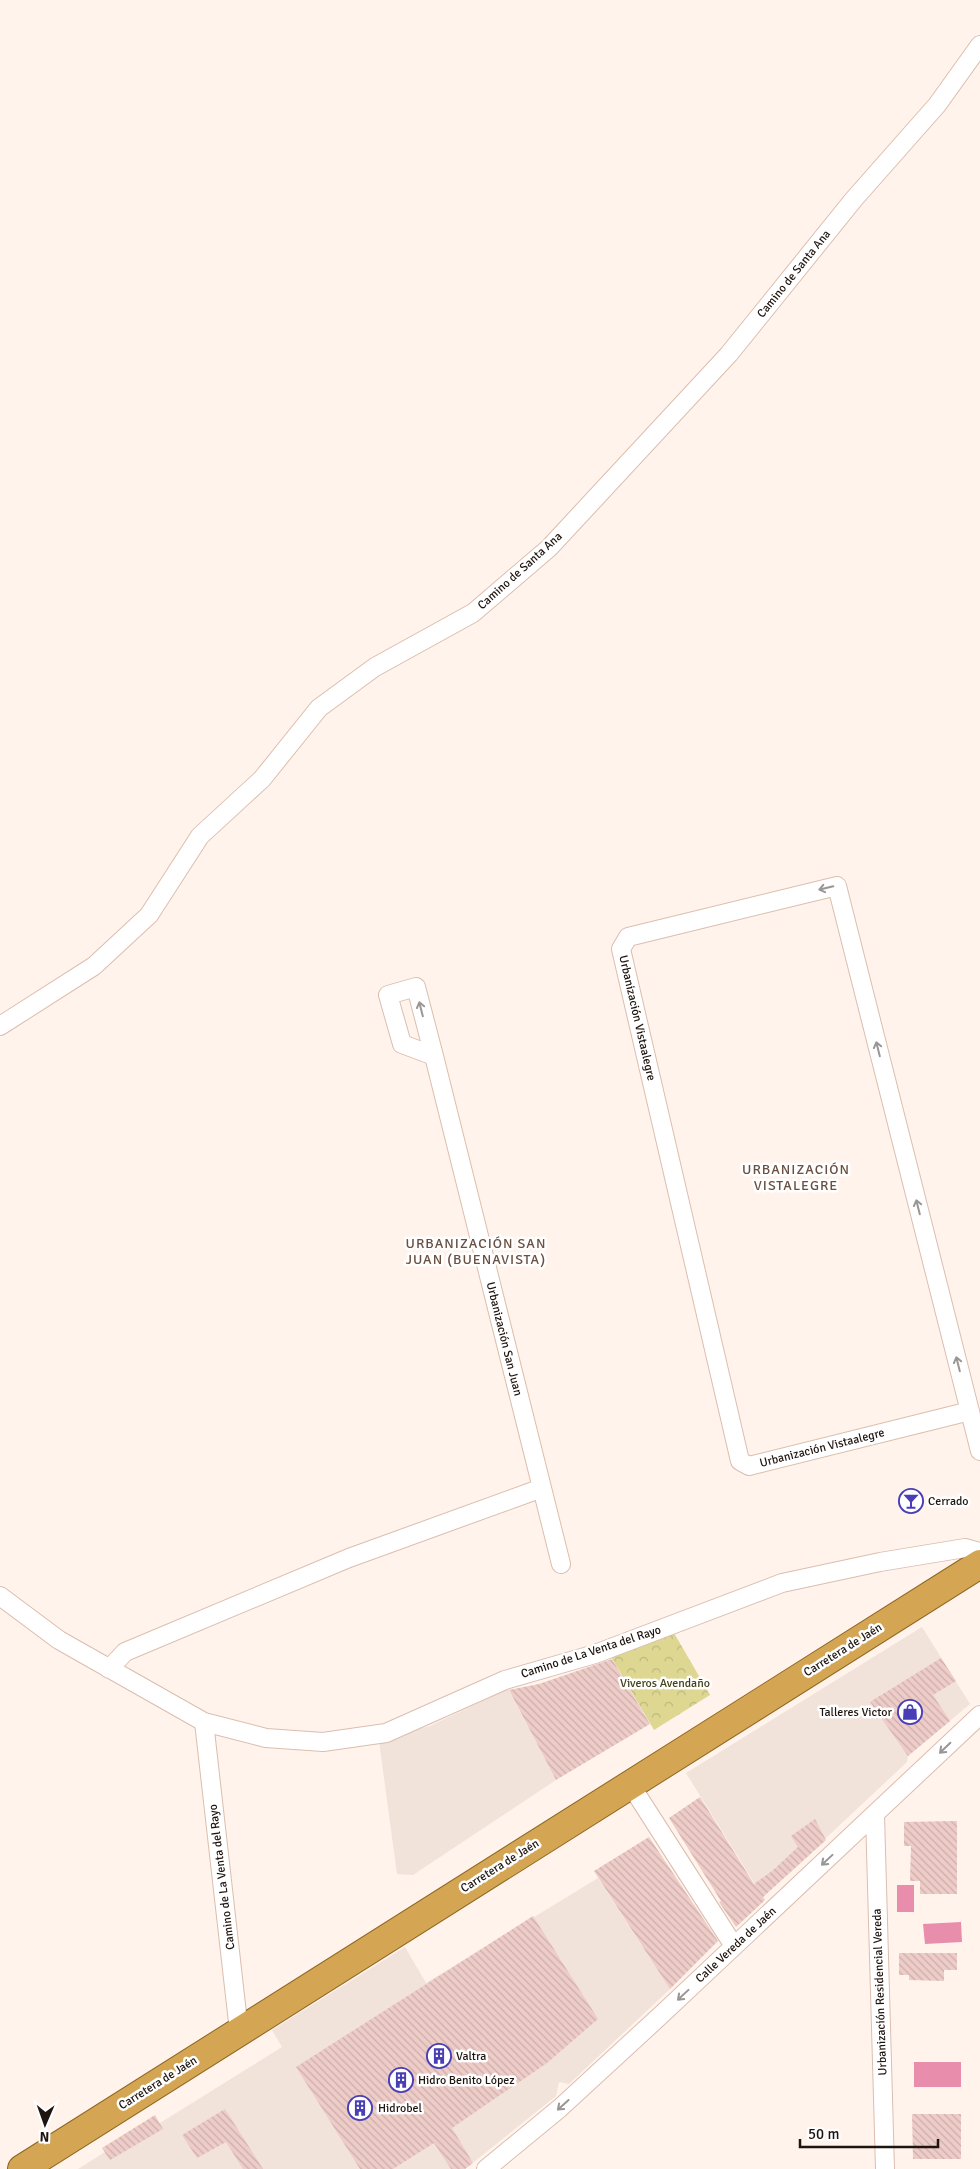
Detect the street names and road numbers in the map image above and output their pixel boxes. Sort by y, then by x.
street label: Camino de Santa Ana [754,227,834,321]
street label: Camino de Santa Ana [475,529,565,613]
street label: Urbanización Vistaalegre [615,954,659,1082]
street label: Urbanización San Juan [483,1280,525,1398]
street label: Urbanización Vistaalegre [758,1425,886,1471]
street label: Carretera de Jaén [801,1620,885,1680]
street label: Camino de La Venta del Rayo [519,1622,663,1682]
street label: Camino de La Venta del Rayo [206,1803,238,1951]
street label: Carretera de Jaén [458,1836,542,1896]
street label: Calle Vereda de Jaén [693,1904,779,1986]
street label: Urbanización Residencial Vereda [870,1908,890,2076]
street label: Carretera de Jaén [116,2053,200,2113]

